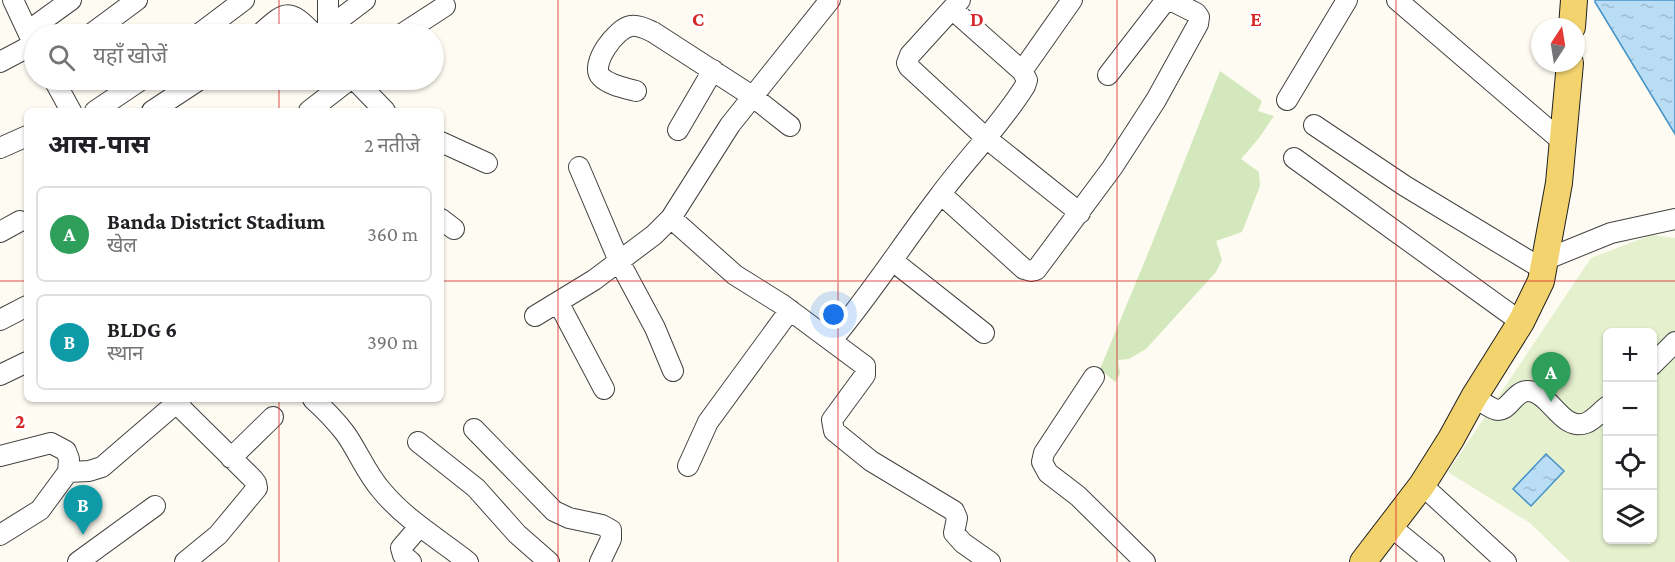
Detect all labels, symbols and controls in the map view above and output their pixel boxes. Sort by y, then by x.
text: C [692,8,704,30]
text: D [970,8,984,30]
text: E [1250,8,1262,30]
north arrow [1531,18,1585,72]
search box [24,24,444,90]
icon: search [45,41,78,74]
text: यहाँ खोजें [93,43,167,68]
text: आस-पास [48,130,150,159]
text: 2 नतीजे [364,134,420,156]
text: Banda District Stadium [107,209,325,234]
text: A [64,223,75,245]
text: 360 m [367,223,418,245]
text: खेल [107,234,137,256]
your location [819,300,848,329]
text: BLDG 6 [107,317,177,342]
map controls [1603,328,1657,544]
button: + [1603,328,1657,382]
text: B [64,331,75,353]
text: 390 m [367,331,418,353]
text: स्थान [107,342,143,364]
pin: A [1532,352,1570,402]
button: − [1603,382,1657,436]
text: 2 [15,410,25,432]
button: locate [1603,436,1657,490]
pin: B [64,486,103,535]
button: layers [1603,490,1657,544]

